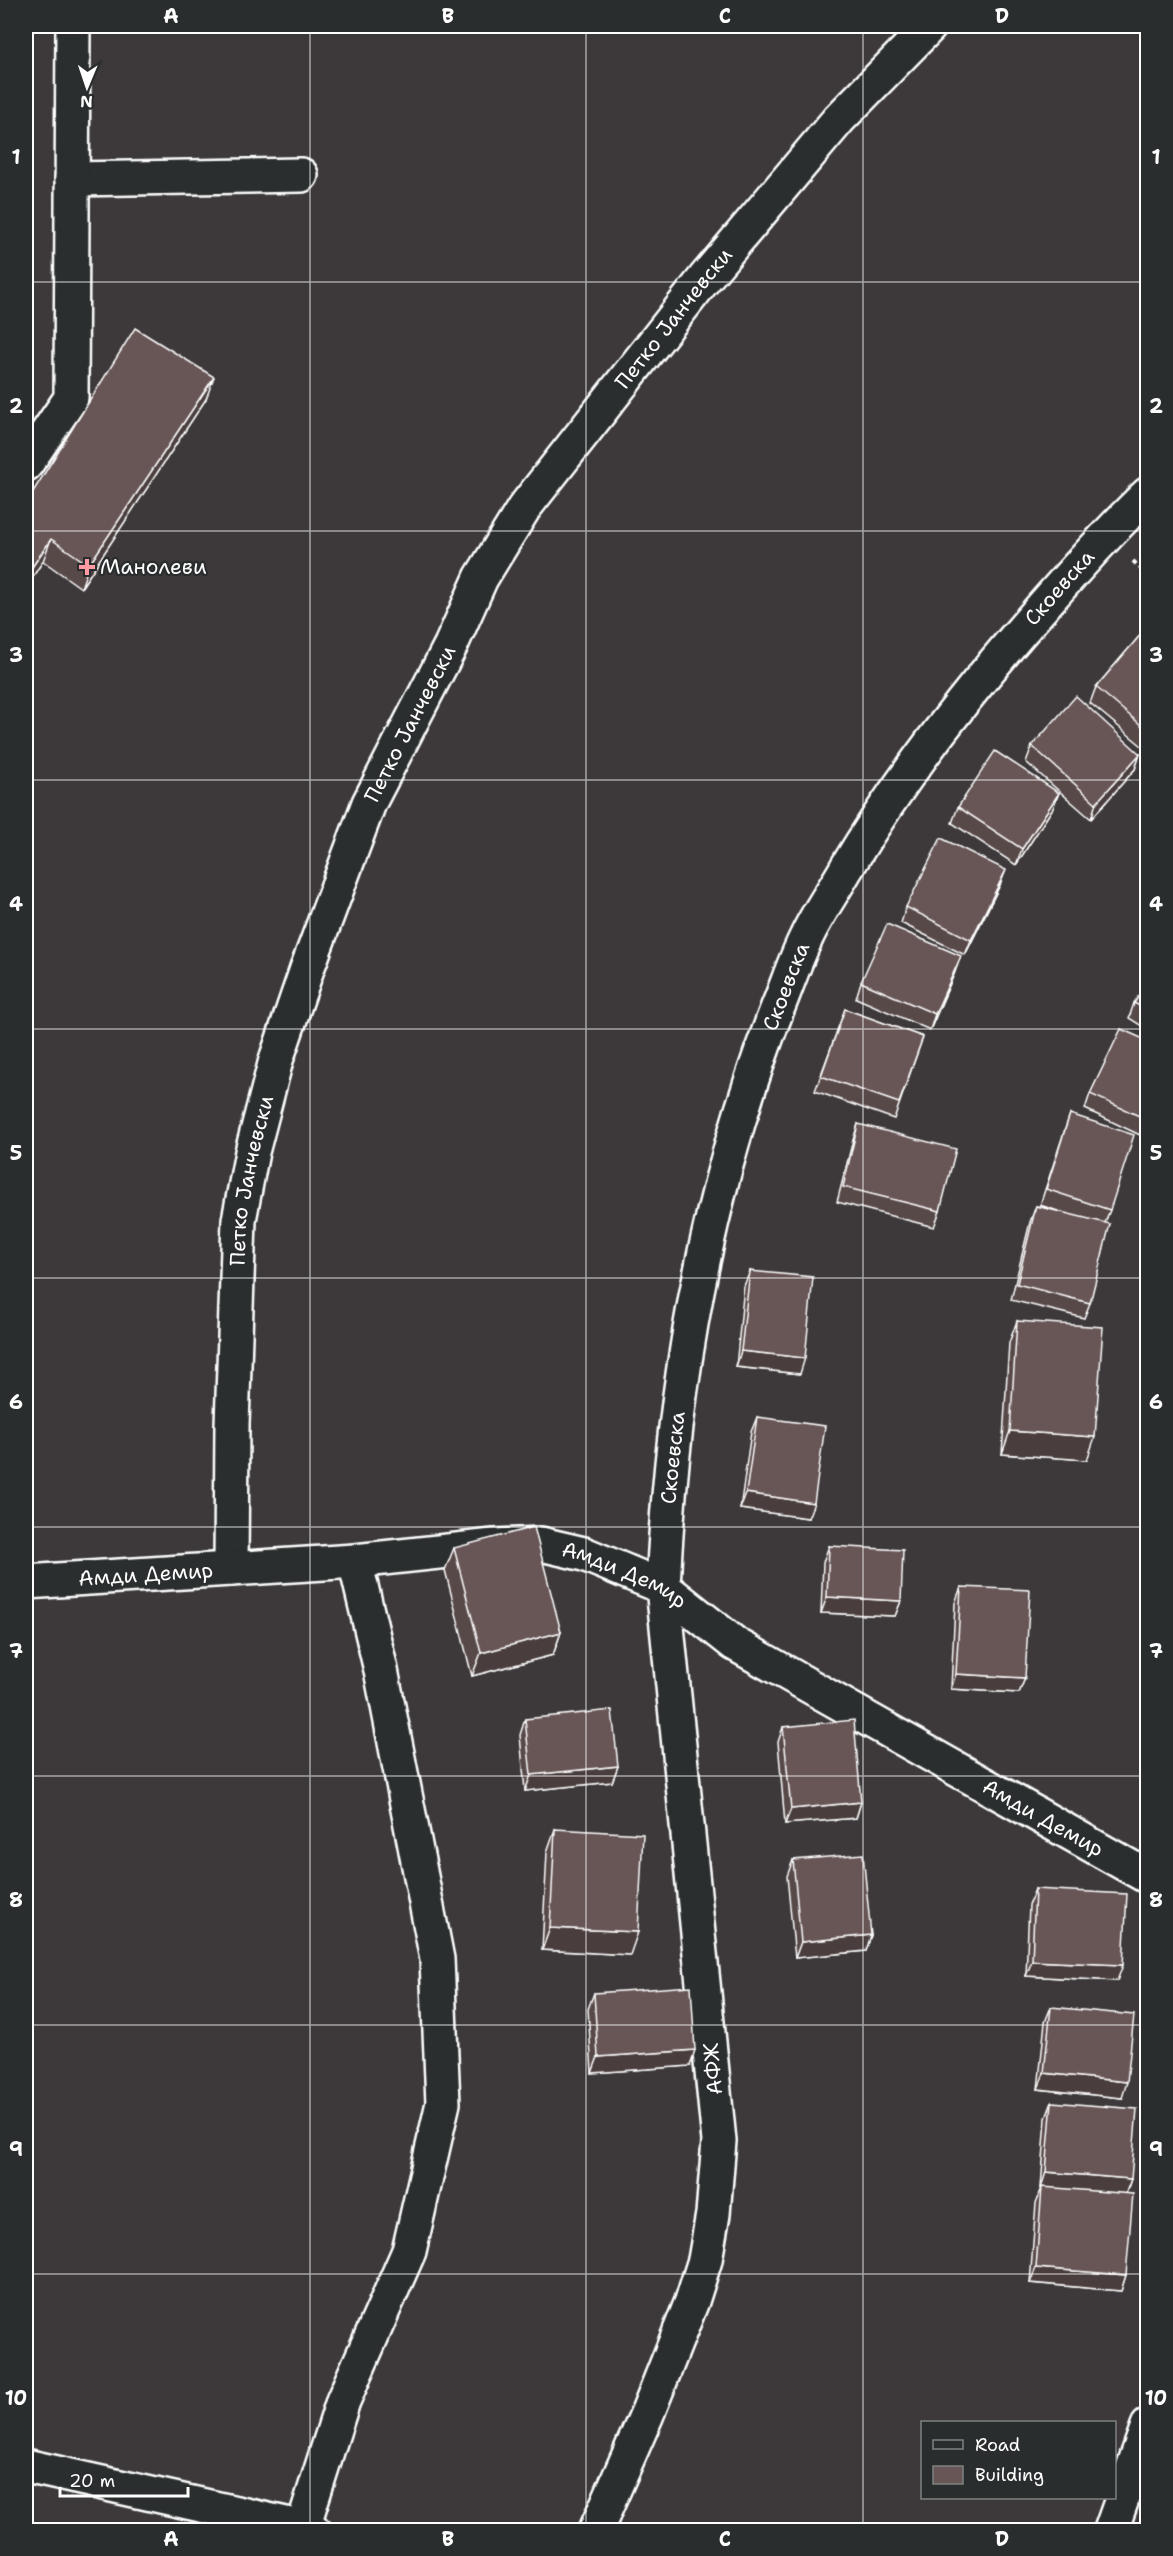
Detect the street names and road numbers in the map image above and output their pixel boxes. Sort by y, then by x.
street label: Петко Јанчевски [609,242,739,395]
street label: Скоевска [1018,543,1101,632]
street label: Петко Јанчевски [358,640,463,807]
street label: Скоевска [756,938,816,1035]
street label: Петко Јанчевски [223,1092,280,1266]
street label: Скоевска [654,1410,692,1505]
street label: Амди Демир [559,1535,693,1615]
street label: Амди Демир [78,1556,214,1593]
street label: Амди Демир [978,1773,1109,1863]
street label: АФЖ [697,2041,729,2096]

